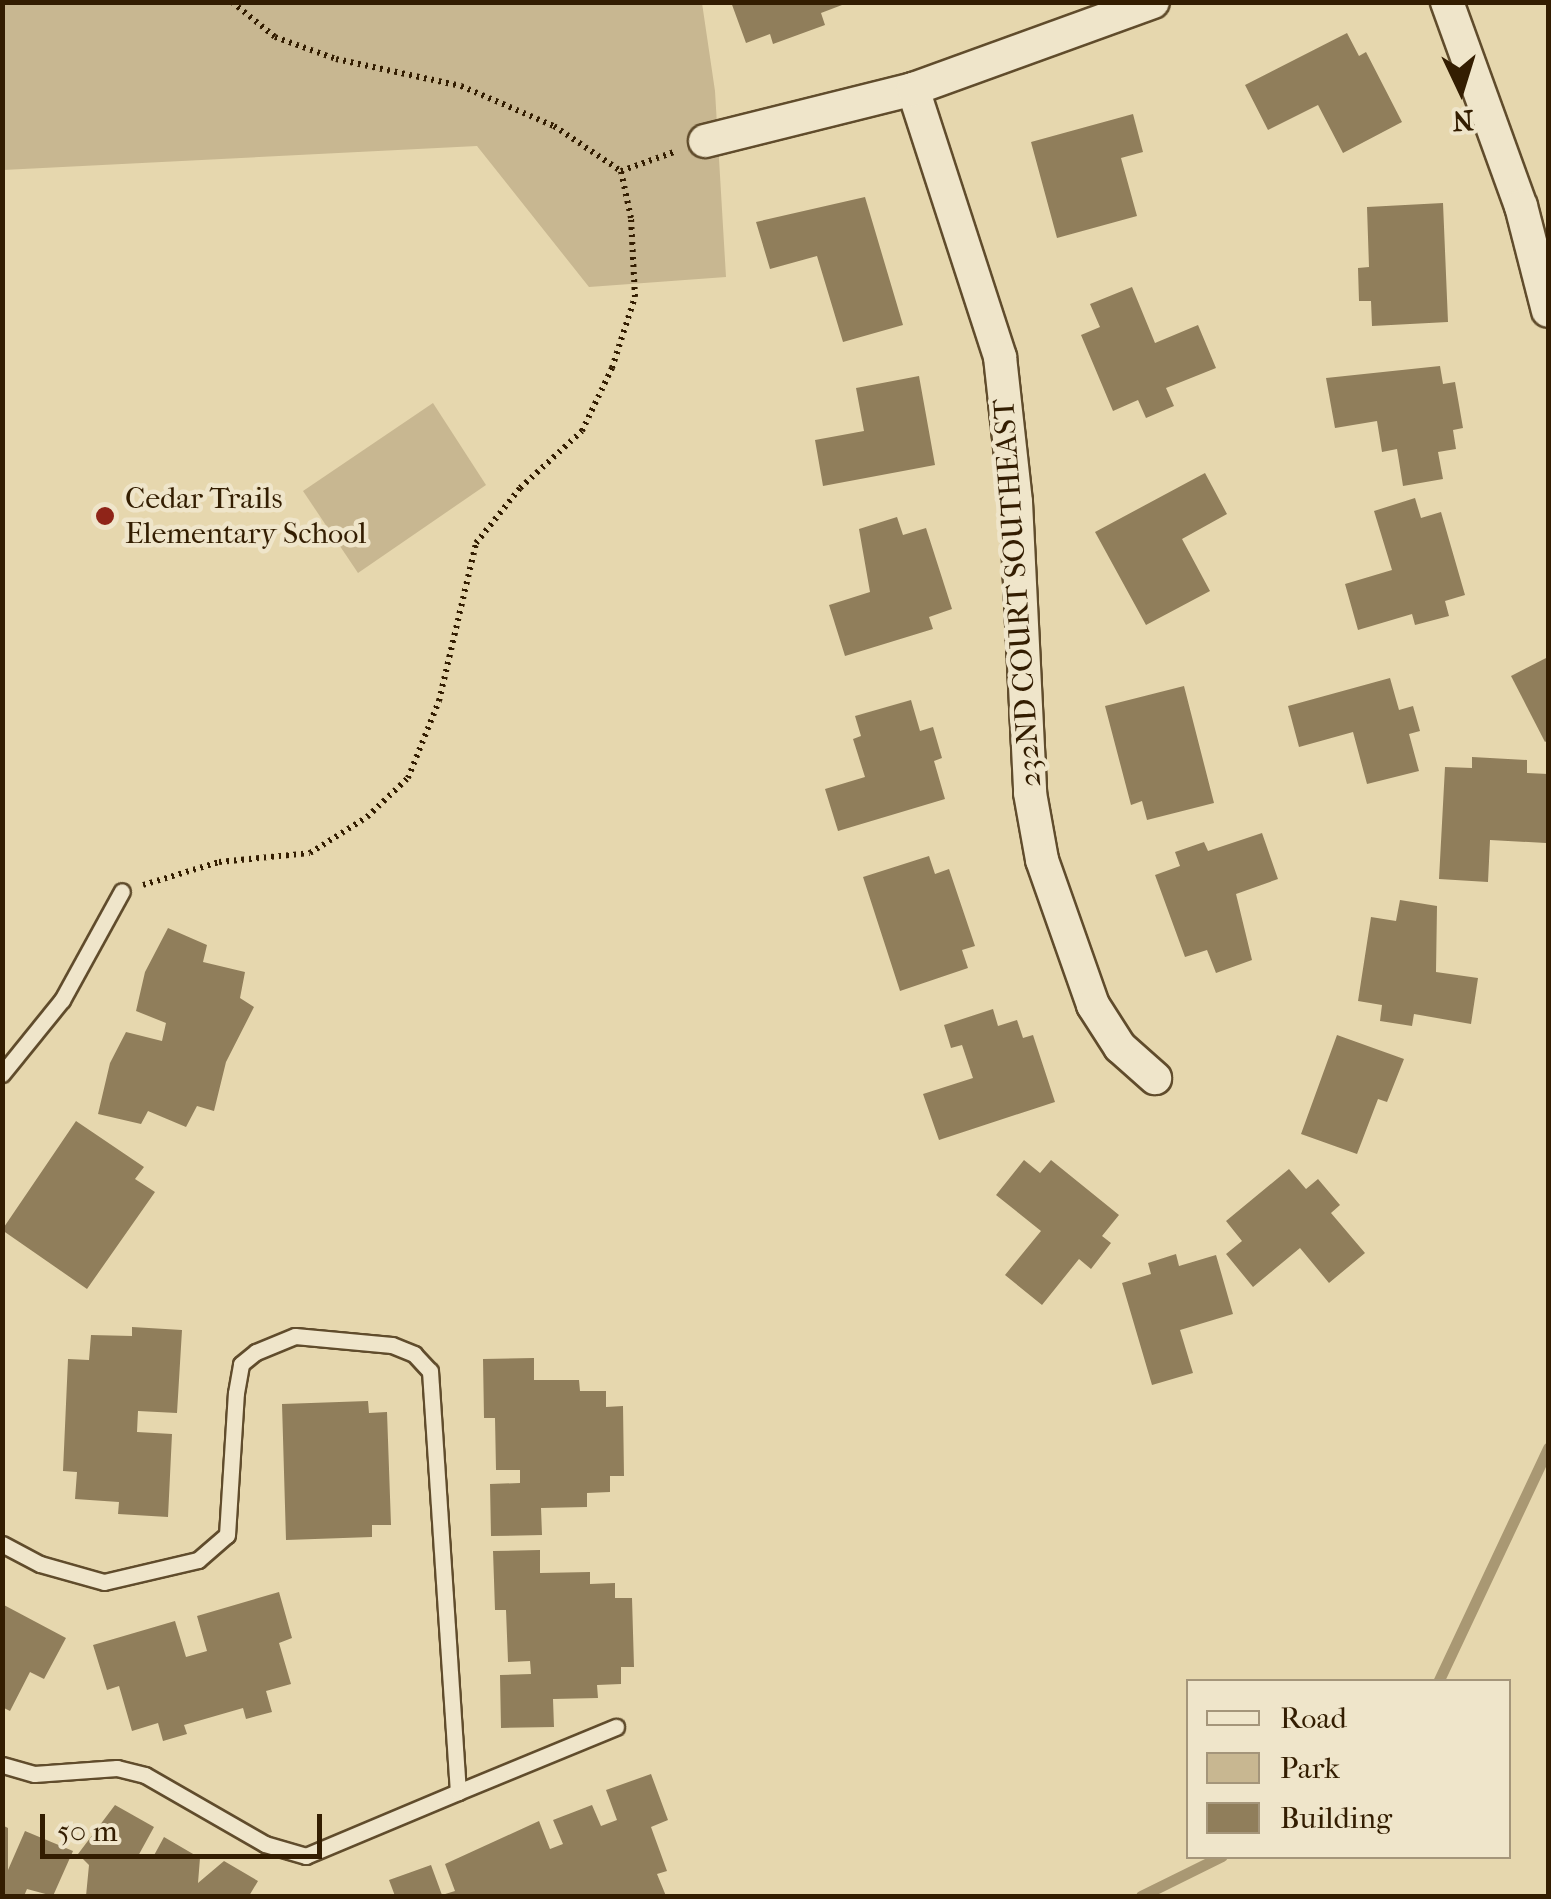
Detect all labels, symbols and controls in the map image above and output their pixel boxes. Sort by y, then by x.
north arrow [1411,40,1511,140]
text: N [1451,103,1475,138]
street label: 232ND COURT SOUTHEAST [986,398,1050,788]
place label: Cedar Trails Elementary School [125,481,367,552]
marker: Cedar Trails Elementary School [94,505,116,527]
legend [1186,1679,1511,1859]
text: Road [1280,1701,1347,1736]
text: Park [1280,1751,1340,1786]
scale bar [45,1794,328,1856]
text: Building [1280,1801,1392,1836]
text: 50 m [57,1814,118,1849]

